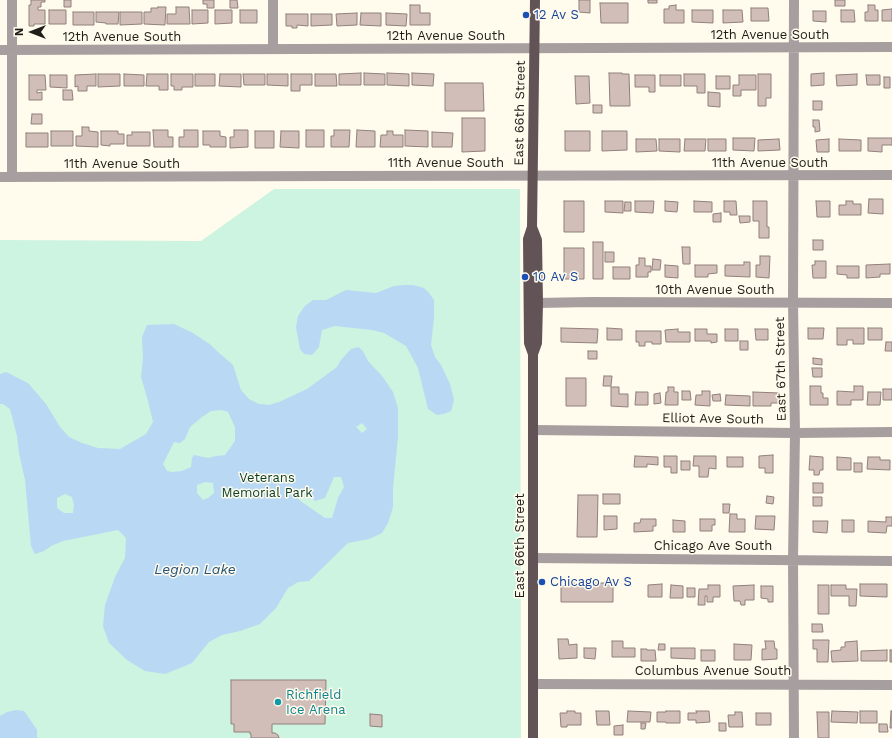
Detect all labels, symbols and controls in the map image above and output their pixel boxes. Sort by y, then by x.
place label: 12 Av S [534,7,579,23]
marker: 12 Av S [521,10,531,20]
north arrow [12,12,52,52]
street label: 12th Avenue South [711,27,829,43]
text: N [13,28,26,36]
street label: 12th Avenue South [387,28,505,44]
street label: 12th Avenue South [63,29,181,45]
street label: East 66th Street [511,60,529,166]
street label: 11th Avenue South [388,155,504,171]
street label: 11th Avenue South [712,155,828,171]
street label: 11th Avenue South [64,156,180,172]
place label: 10 Av S [533,269,578,285]
marker: 10 Av S [520,272,530,282]
street label: 10th Avenue South [655,282,775,298]
street label: East 67th Street [772,317,790,421]
street label: Elliot Ave South [662,410,764,428]
park label: Veterans Memorial Park [221,470,313,501]
street label: East 66th Street [512,493,528,599]
street label: Chicago Ave South [654,538,772,554]
water label: Legion Lake [154,562,236,578]
place label: Chicago Av S [550,574,632,590]
marker: Chicago Av S [537,577,547,587]
street label: Columbus Avenue South [635,663,791,679]
place label: Richfield Ice Arena [286,687,346,718]
marker: Richfield Ice Arena [273,697,283,707]

